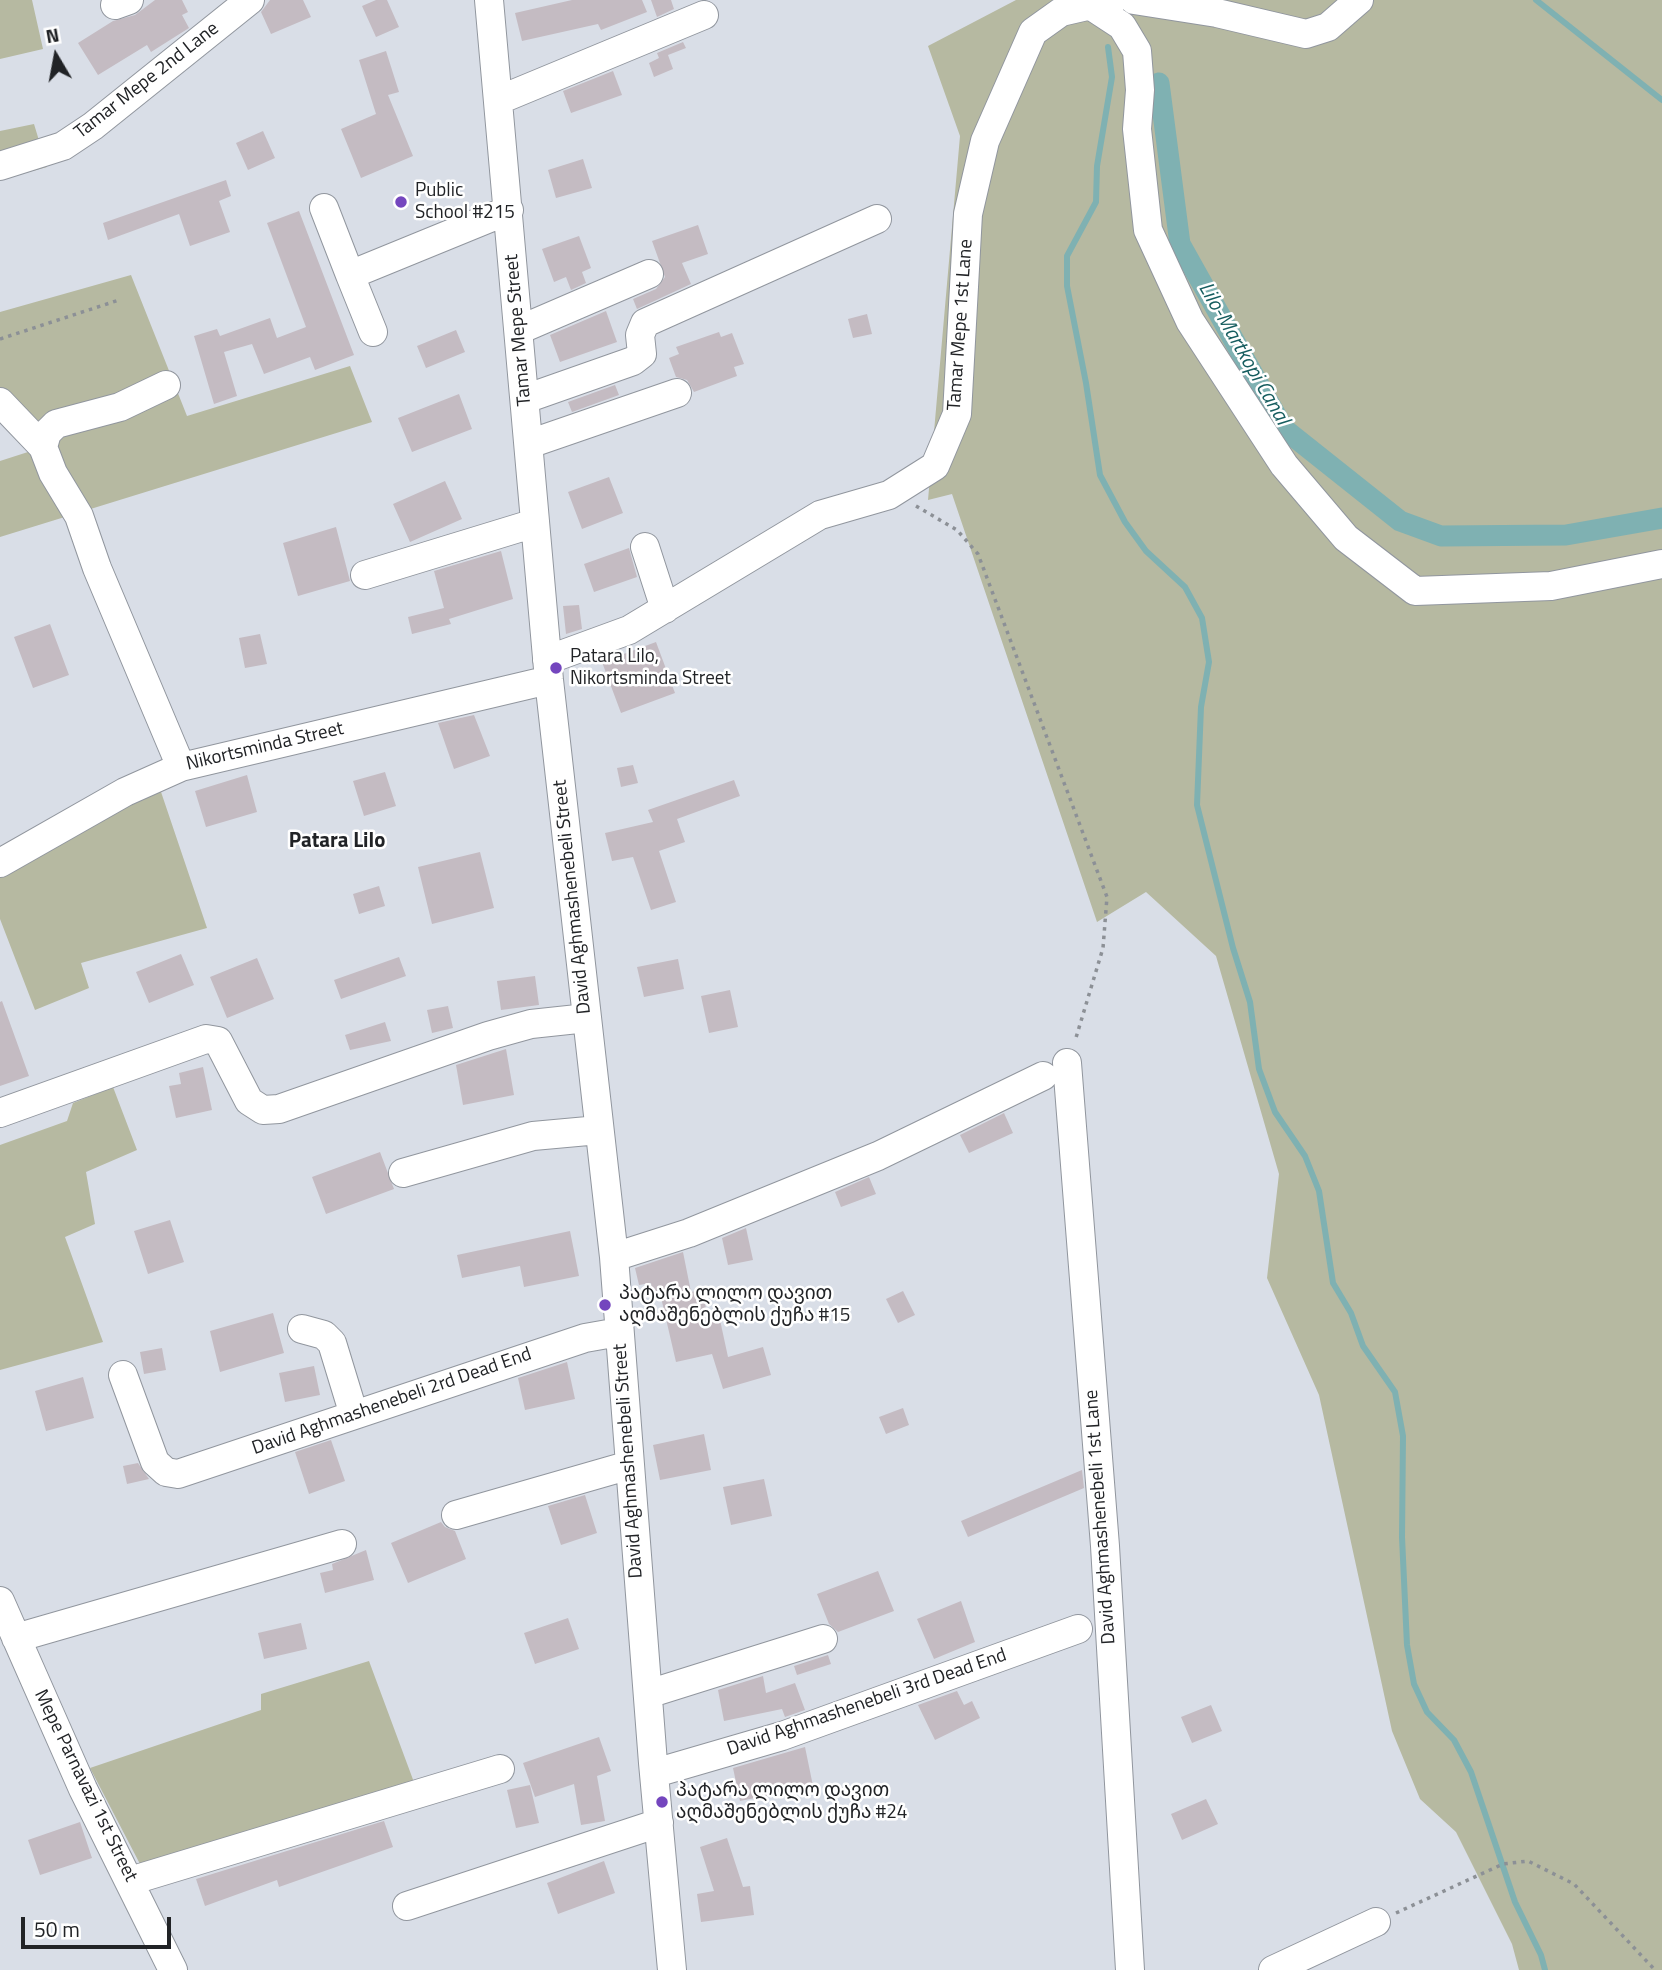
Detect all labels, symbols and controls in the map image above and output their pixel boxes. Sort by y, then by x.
street label: Tamar Mepe 2nd Lane [70,18,224,144]
text: N [43,19,61,50]
north arrow [21,21,91,91]
place label: Public School #215 [415,180,515,224]
marker: Public School #215 [393,194,409,210]
street label: Tamar Mepe 1st Lane [944,238,978,412]
street label: Tamar Mepe Street [501,253,537,407]
water label: Lilo-Martkopi Canal [1192,278,1294,430]
place label: Patara Lilo, Nikortsminda Street [570,646,731,690]
marker: Patara Lilo, Nikortsminda Street [548,660,564,676]
street label: Nikortsminda Street [184,718,346,776]
street label: David Aghmashenebeli Street [549,779,597,1015]
district label: Patara Lilo [289,829,385,855]
place label: პატარა ლილო დავით აღმაშენებლის ქუჩა #15 [619,1283,850,1327]
marker: პატარა ლილო დავით აღმაშენებლის ქუჩა #15 [597,1297,613,1313]
street label: David Aghmashenebeli 2rd Dead End [249,1343,535,1461]
street label: David Aghmashenebeli Street [609,1343,649,1579]
street label: David Aghmashenebeli 1st Lane [1081,1389,1121,1645]
street label: David Aghmashenebeli 3rd Dead End [724,1644,1010,1762]
street label: Mepe Parnavazi 1st Street [29,1686,141,1886]
place label: პატარა ლილო დავით აღმაშენებლის ქუჩა #24 [676,1780,907,1824]
marker: პატარა ლილო დავით აღმაშენებლის ქუჩა #24 [654,1794,670,1810]
scale bar [24,1904,175,1948]
text: 50 m [34,1913,80,1945]

